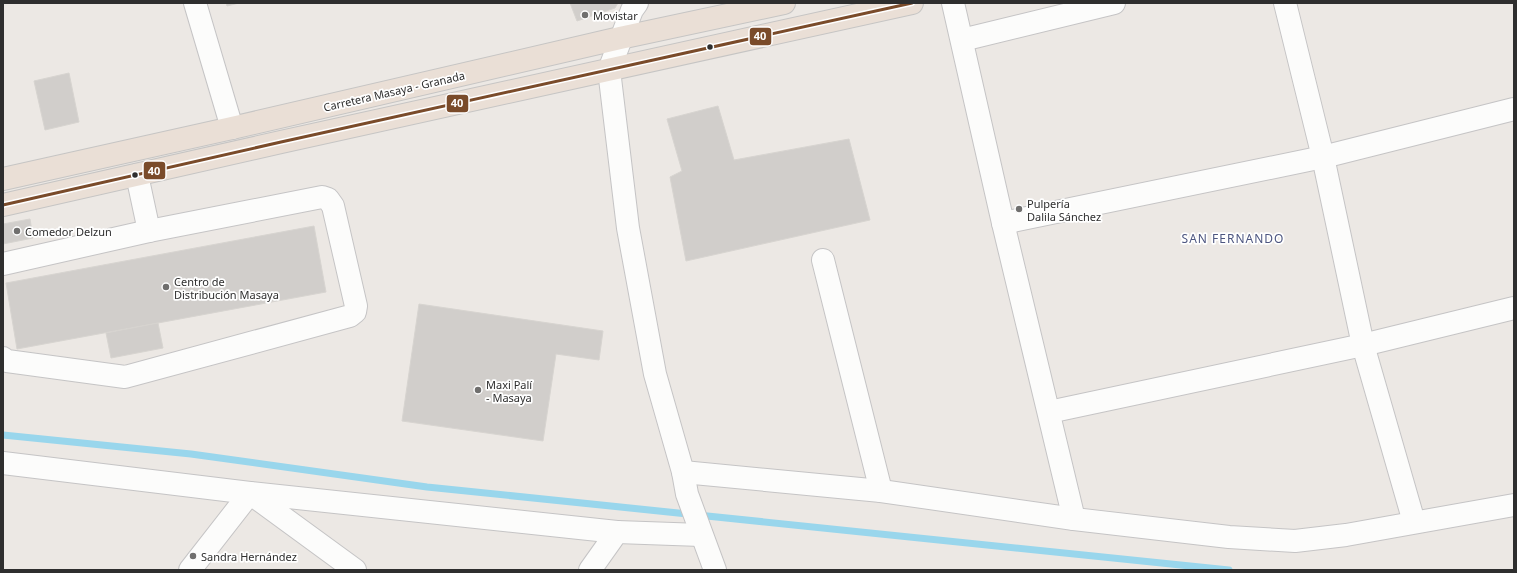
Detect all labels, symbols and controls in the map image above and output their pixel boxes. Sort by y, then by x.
place label: Movistar [593,8,638,23]
marker: Movistar [580,10,590,20]
line badge: 40 [749,27,772,46]
text: 40 [754,28,766,43]
unlabelled marker [705,42,715,52]
street label: Carretera Masaya - Granada [322,67,466,115]
line badge: 40 [446,94,469,113]
text: 40 [451,95,463,110]
line badge: 40 [143,161,166,180]
text: 40 [148,163,160,178]
unlabelled marker [130,170,140,180]
place label: Pulpería Dalila Sánchez [1027,196,1101,224]
marker: Pulpería Dalila Sánchez [1014,204,1024,214]
place label: Comedor Delzun [25,224,112,239]
marker: Comedor Delzun [12,226,22,236]
district label: SAN FERNANDO [1182,230,1284,247]
place label: Centro de Distribución Masaya [174,274,279,302]
marker: Centro de Distribución Masaya [161,282,171,292]
place label: Maxi Palí - Masaya [486,377,533,405]
marker: Maxi Palí - Masaya [473,385,483,395]
place label: Sandra Hernández [201,549,297,564]
marker: Sandra Hernández [188,551,198,561]

